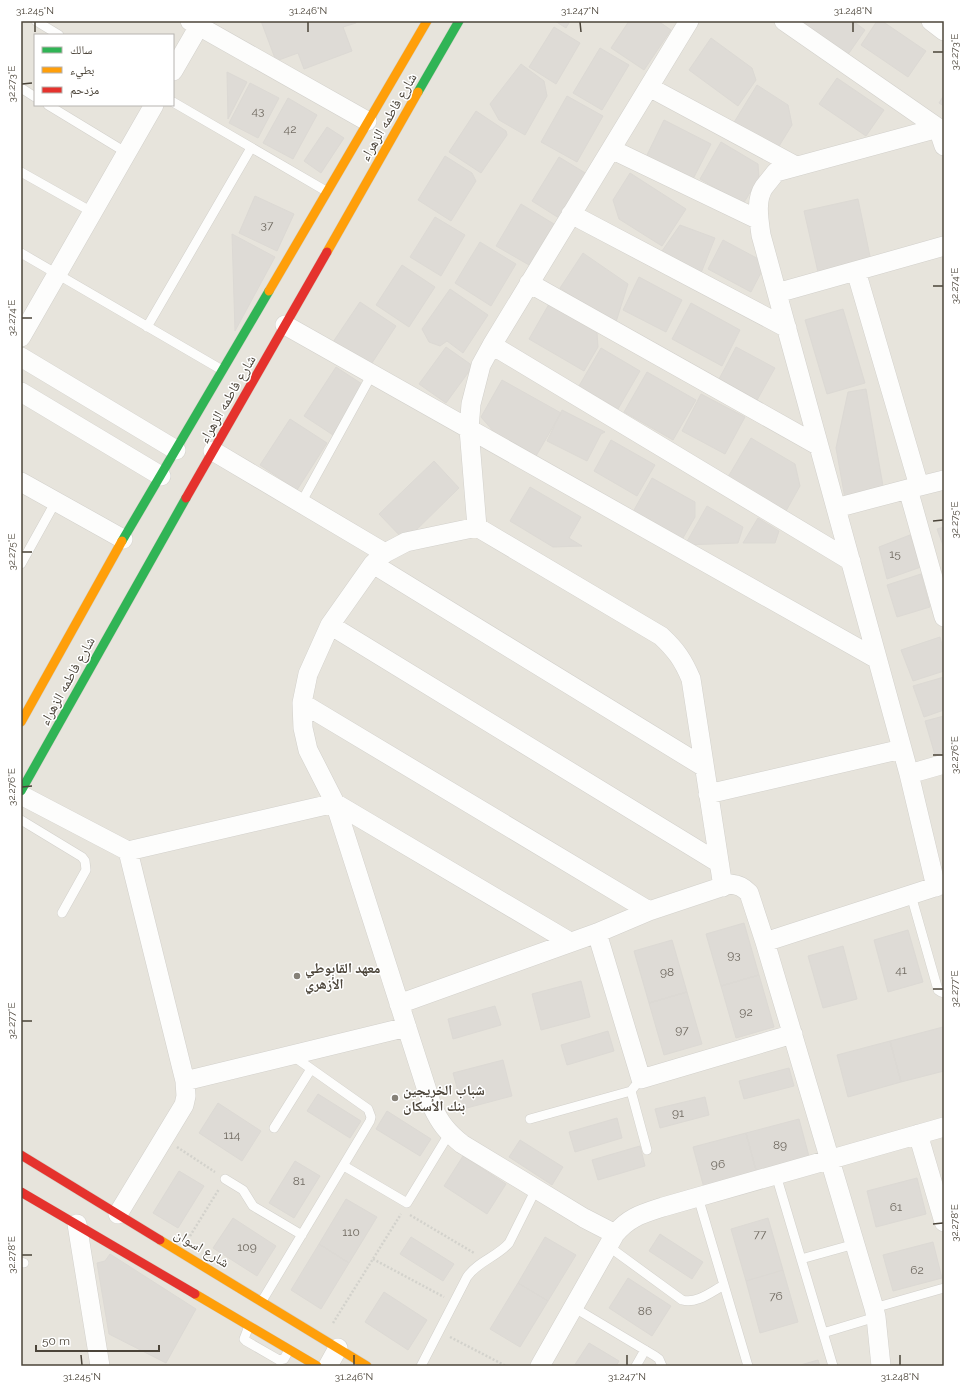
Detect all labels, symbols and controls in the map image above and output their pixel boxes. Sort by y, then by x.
text: 31.245°N [16,5,54,16]
text: 31.246°N [289,5,327,16]
text: 31.247°N [561,5,599,16]
text: 31.248°N [834,5,872,16]
legend [34,34,174,106]
text: 32.273°E [949,34,960,70]
text: سالك [70,43,92,57]
text: بطيء [70,63,94,80]
text: 32.273°E [6,66,17,102]
street label: شارع فاطمه الزهراء [356,70,421,165]
text: مزدحم [70,83,99,98]
house number: 43 [252,104,264,118]
house number: 42 [284,122,296,136]
house number: 37 [261,218,274,232]
text: 32.274°E [949,268,960,304]
text: 32.274°E [6,300,17,336]
street label: شارع فاطمه الزهراء [195,352,260,447]
text: 32.275°E [949,501,960,539]
text: 32.275°E [6,533,17,571]
house number: 15 [889,547,901,561]
street label: شارع فاطمه الزهراء [36,634,100,729]
text: 32.276°E [949,736,960,774]
text: 32.276°E [6,768,17,806]
house number: 93 [727,948,741,962]
place label: معهد القابوطي الأزهري [305,960,380,995]
house number: 41 [895,963,907,977]
house number: 98 [660,965,674,979]
text: 32.277°E [949,970,960,1008]
marker: معهد القابوطي الأزهري [292,971,302,981]
text: 32.277°E [6,1002,17,1040]
house number: 92 [739,1005,753,1019]
house number: 97 [675,1023,689,1037]
place label: شباب الخريجين بنك الأسكان [403,1082,485,1115]
marker: شباب الخريجين بنك الأسكان [390,1093,400,1103]
house number: 91 [672,1106,684,1120]
house number: 114 [224,1128,241,1142]
house number: 89 [773,1138,787,1152]
house number: 96 [711,1157,725,1171]
house number: 81 [293,1174,305,1188]
house number: 61 [890,1200,902,1214]
text: 32.278°E [949,1204,960,1242]
street label: شارع اسوان [171,1225,232,1272]
house number: 110 [342,1225,360,1239]
house number: 77 [754,1227,767,1241]
text: 32.278°E [6,1236,17,1274]
house number: 109 [237,1240,257,1254]
house number: 62 [910,1263,924,1277]
house number: 76 [769,1289,783,1303]
house number: 86 [638,1304,652,1318]
scale bar [36,1327,159,1353]
text: 50 m [42,1334,70,1348]
text: 31.245°N [63,1371,101,1382]
text: 31.246°N [335,1371,373,1382]
text: 31.247°N [608,1371,646,1382]
text: 31.248°N [881,1371,919,1382]

